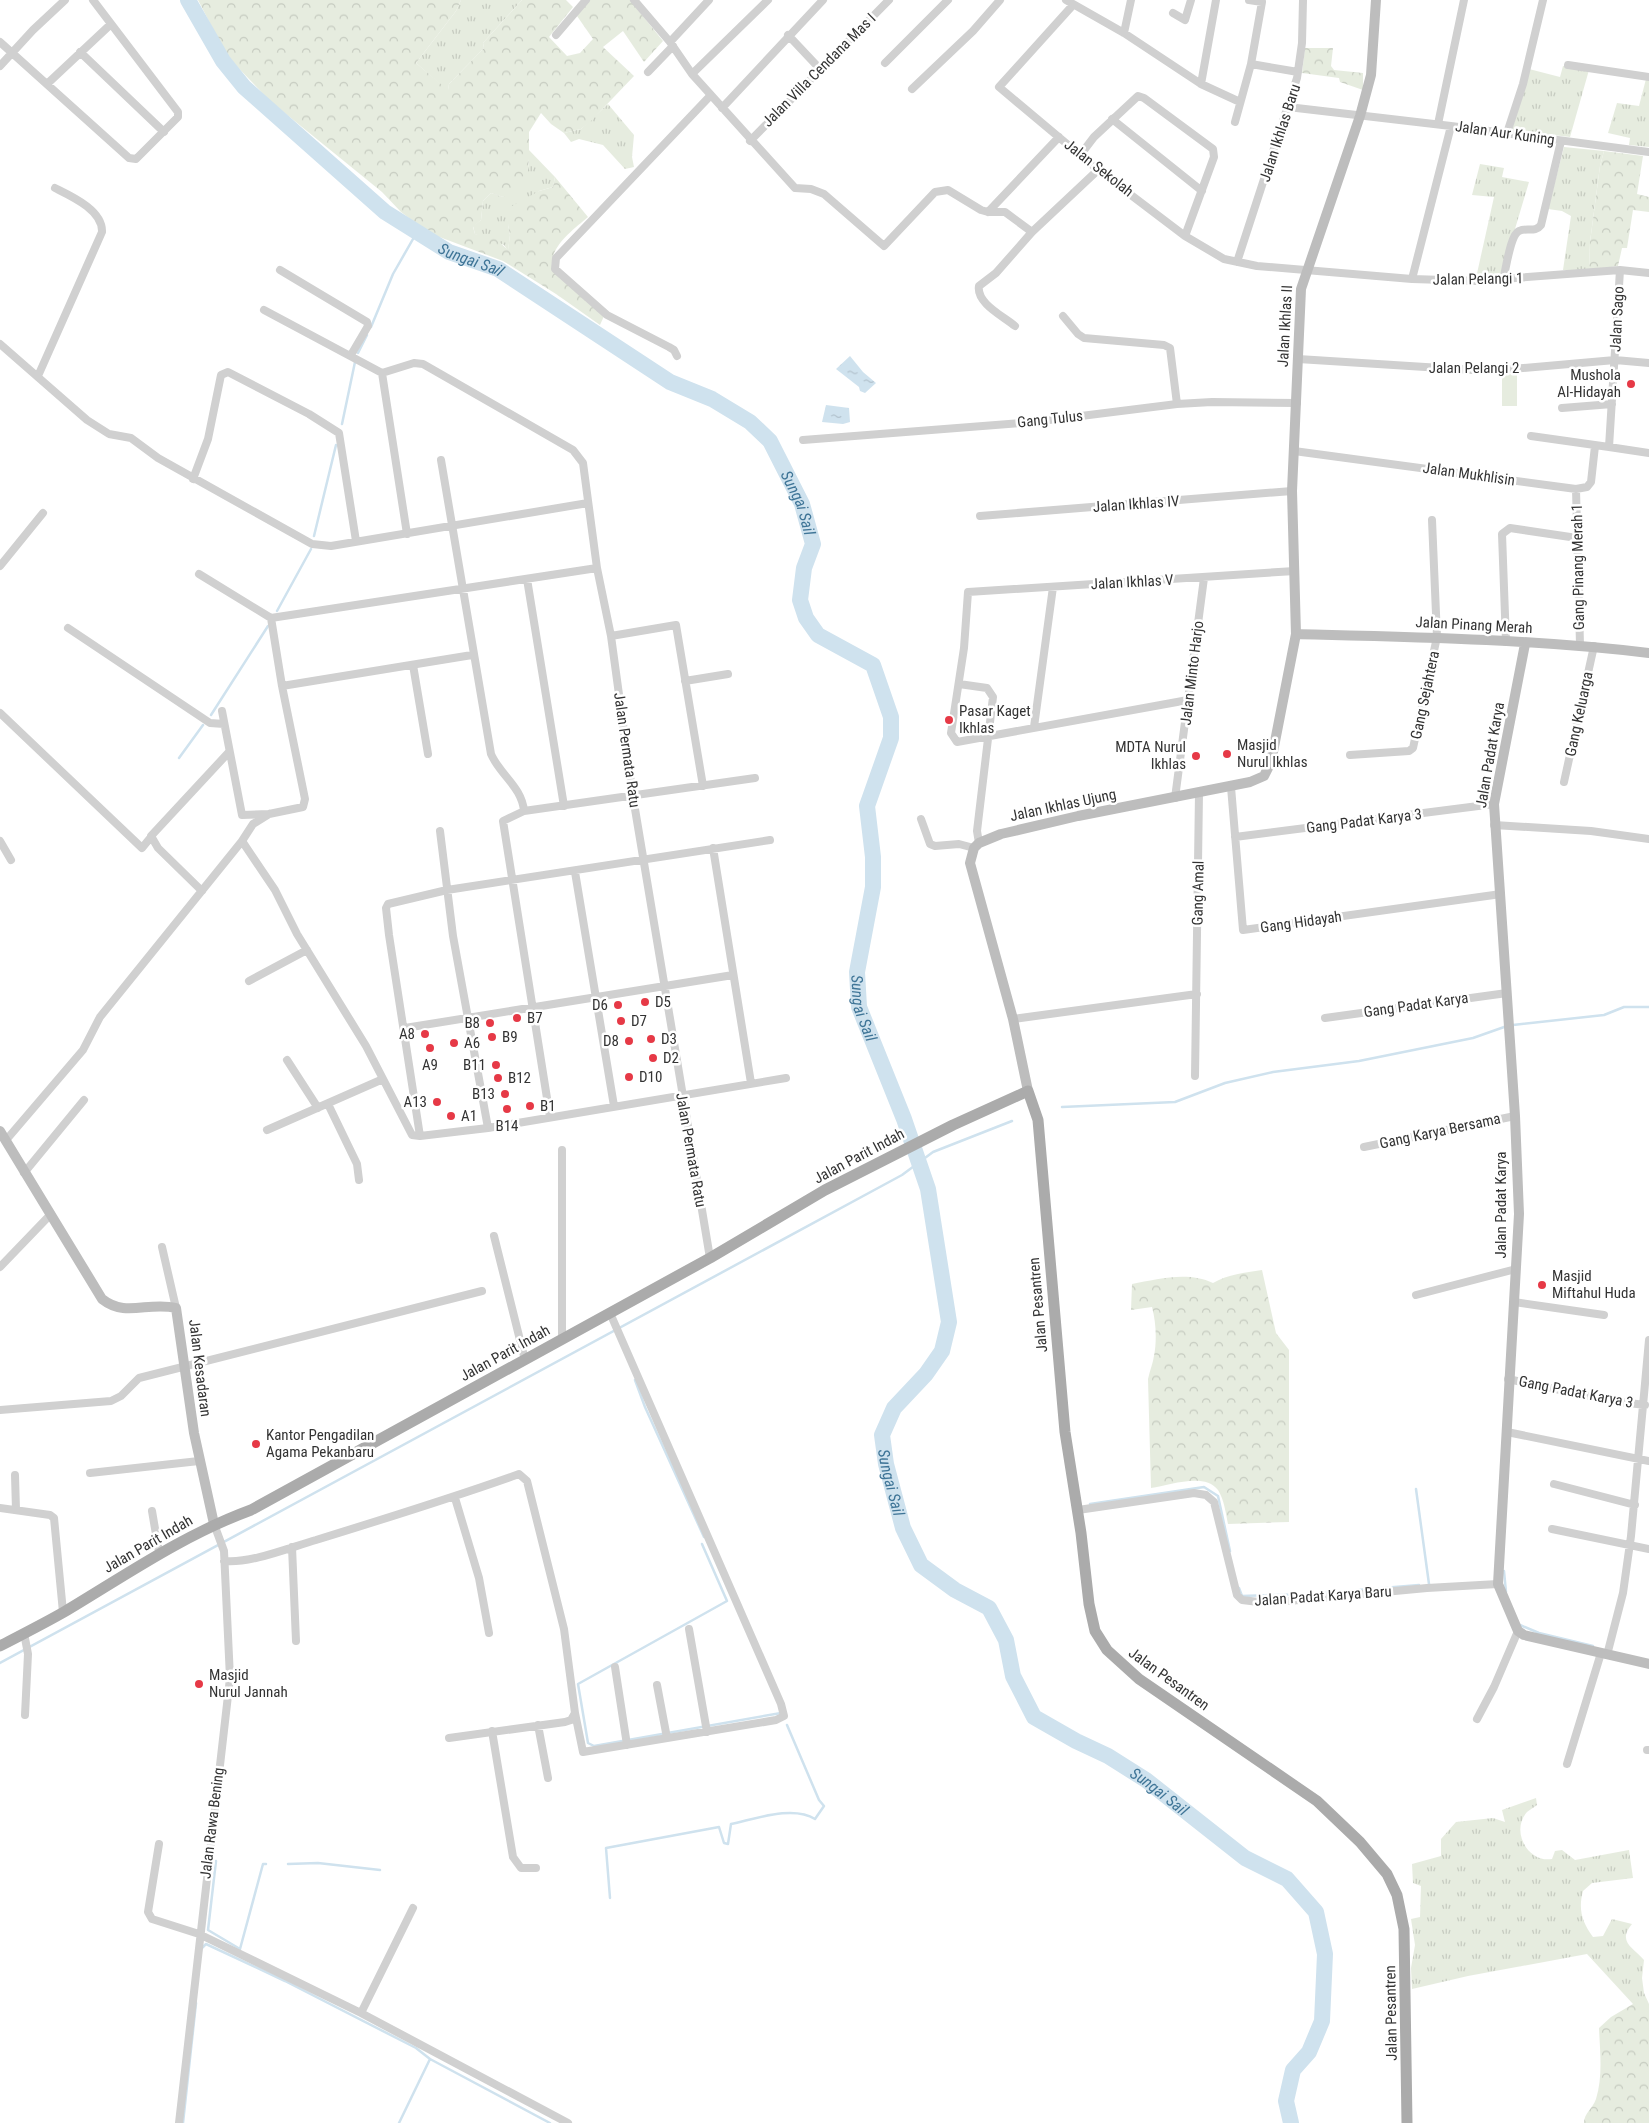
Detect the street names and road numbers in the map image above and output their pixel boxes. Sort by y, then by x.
street label: Jalan Villa Cendana Mas I [759,10,879,130]
street label: Jalan Ikhlas Baru [1256,82,1304,184]
street label: Jalan Aur Kuning [1454,117,1556,149]
street label: Jalan Sekolah [1061,135,1137,201]
street label: Jalan Pelangi 1 [1433,269,1523,289]
street label: Jalan Ikhlas II [1274,285,1296,367]
street label: Jalan Sago [1606,286,1628,352]
street label: Jalan Pelangi 2 [1429,359,1519,377]
street label: Gang Tulus [1016,407,1084,431]
street label: Jalan Mukhlisin [1422,459,1516,489]
street label: Jalan Ikhlas IV [1092,492,1180,516]
street label: Gang Pinang Merah 1 [1568,504,1588,630]
street label: Jalan Ikhlas V [1090,571,1174,593]
street label: Jalan Pinang Merah [1415,613,1533,637]
street label: Jalan Minto Harjo [1177,620,1207,726]
street label: Gang Sejahtera [1407,649,1443,741]
street label: Gang Keluarga [1561,670,1597,758]
street label: Jalan Permata Ratu [610,691,644,809]
street label: Jalan Padat Karya [1472,701,1508,809]
street label: Jalan Ikhlas Ujung [1008,785,1118,825]
street label: Gang Padat Karya 3 [1305,805,1423,837]
street label: Gang Amal [1188,860,1208,926]
street label: Gang Hidayah [1259,907,1343,937]
street label: Gang Padat Karya [1363,989,1469,1021]
street label: Jalan Permata Ratu [672,1091,710,1209]
street label: Gang Karya Bersama [1378,1109,1502,1153]
street label: Jalan Parit Indah [811,1125,907,1187]
street label: Jalan Padat Karya [1492,1151,1510,1259]
street label: Jalan Pesantren [1025,1257,1051,1353]
street label: Jalan Kesadaran [185,1318,215,1418]
street label: Jalan Parit Indah [457,1321,553,1385]
street label: Gang Padat Karya 3 [1517,1372,1635,1412]
street label: Jalan Parit Indah [100,1511,196,1577]
street label: Jalan Padat Karya Baru [1254,1582,1392,1610]
street label: Jalan Pesantren [1125,1644,1213,1714]
street label: Jalan Rawa Bening [196,1766,228,1880]
street label: Jalan Pesantren [1381,1965,1401,2061]

